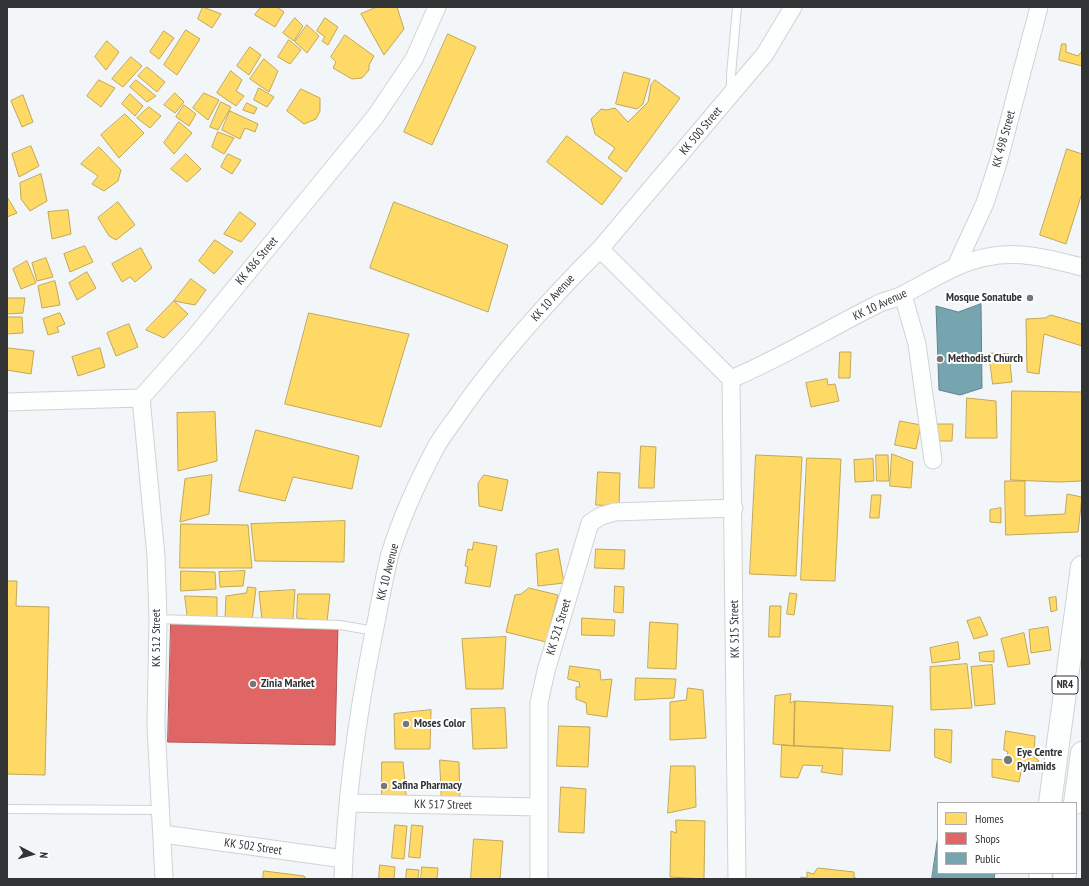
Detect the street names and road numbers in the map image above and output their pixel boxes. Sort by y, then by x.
street label: KK 500 Street [677,104,725,158]
street label: KK 498 Street [990,109,1018,169]
street label: KK 486 Street [233,234,281,288]
street label: KK 10 Avenue [528,272,578,324]
street label: KK 10 Avenue [851,286,909,324]
street label: KK 10 Avenue [374,542,402,602]
street label: KK 521 Street [544,597,574,657]
street label: KK 515 Street [727,600,743,658]
street label: KK 512 Street [150,609,164,667]
road number: NR4 [1052,676,1078,694]
street label: KK 517 Street [414,797,472,813]
street label: KK 502 Street [223,836,283,858]

